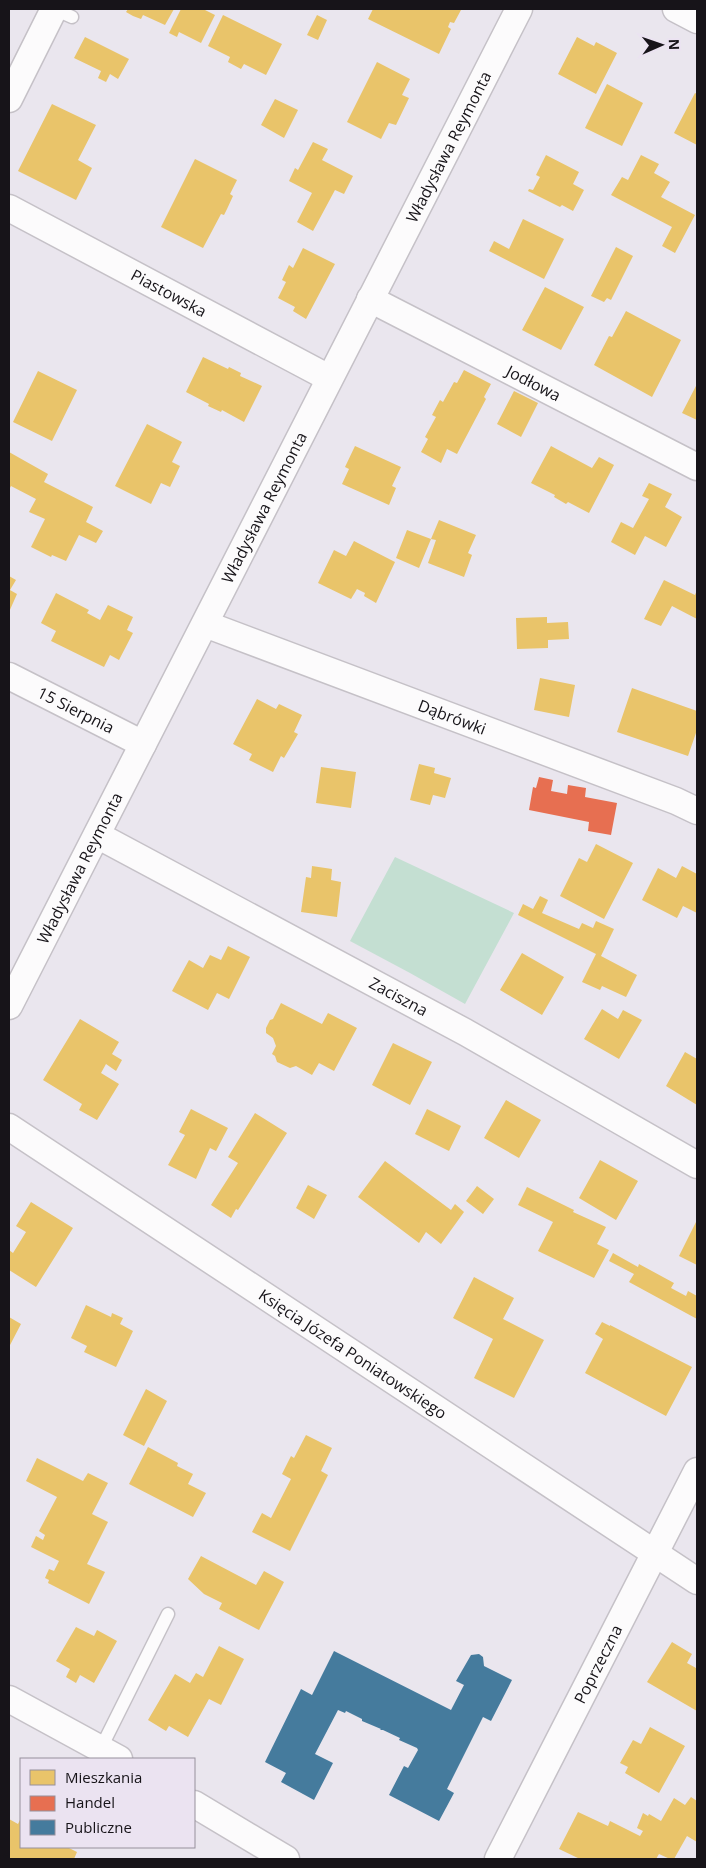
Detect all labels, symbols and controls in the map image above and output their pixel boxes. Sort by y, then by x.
north arrow [636,20,686,70]
text: N [665,39,684,51]
street label: Władysława Reymonta [401,67,496,226]
street label: Piastowska [127,264,211,322]
street label: Jodłowa [501,359,565,406]
street label: Władysława Reymonta [216,428,312,587]
street label: 15 Sierpnia [34,681,118,739]
street label: Dąbrówki [415,694,489,740]
street label: Władysława Reymonta [32,789,127,947]
street label: Zaciszna [365,972,432,1021]
street label: Księcia Józefa Poniatowskiego [255,1284,451,1424]
street label: Poprzeczna [569,1621,627,1707]
legend [20,1758,195,1848]
text: Mieszkania [65,1767,142,1787]
text: Handel [65,1792,115,1812]
text: Publiczne [65,1817,132,1837]

